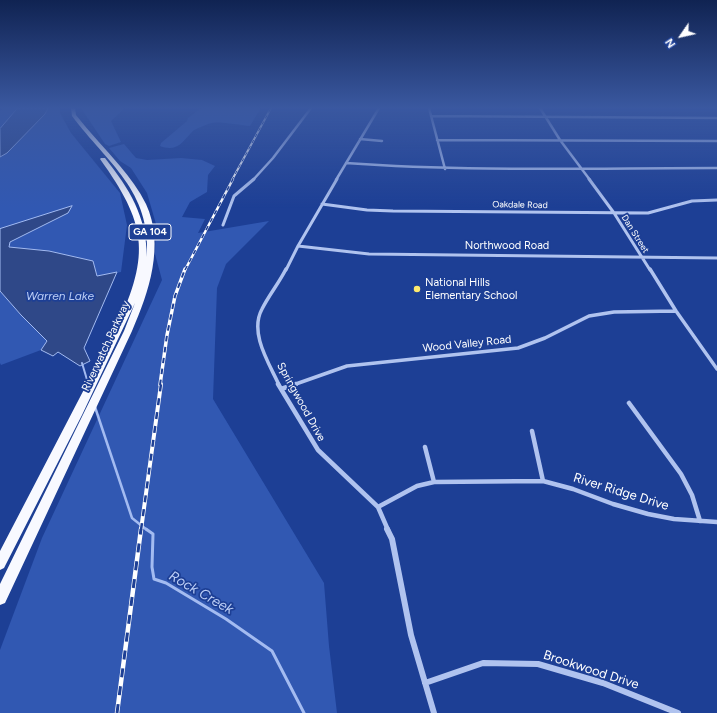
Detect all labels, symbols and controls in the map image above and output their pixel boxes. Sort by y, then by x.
north arrow [661,16,701,56]
text: N [663,36,678,50]
street label: Oakdale Road [492,199,548,211]
street label: Dan Street [619,213,651,255]
road number: GA 104 [129,224,171,240]
street label: Northwood Road [465,239,549,253]
place label: National Hills Elementary School [425,276,517,302]
marker: National Hills Elementary School [412,284,422,294]
water label: Warren Lake [26,289,94,303]
street label: Riverwatch Parkway [79,299,133,393]
street label: Wood Valley Road [422,333,512,355]
street label: Springwood Drive [274,360,328,444]
street label: River Ridge Drive [571,470,671,514]
water label: Rock Creek [166,568,236,618]
street label: Brookwood Drive [541,647,641,693]

